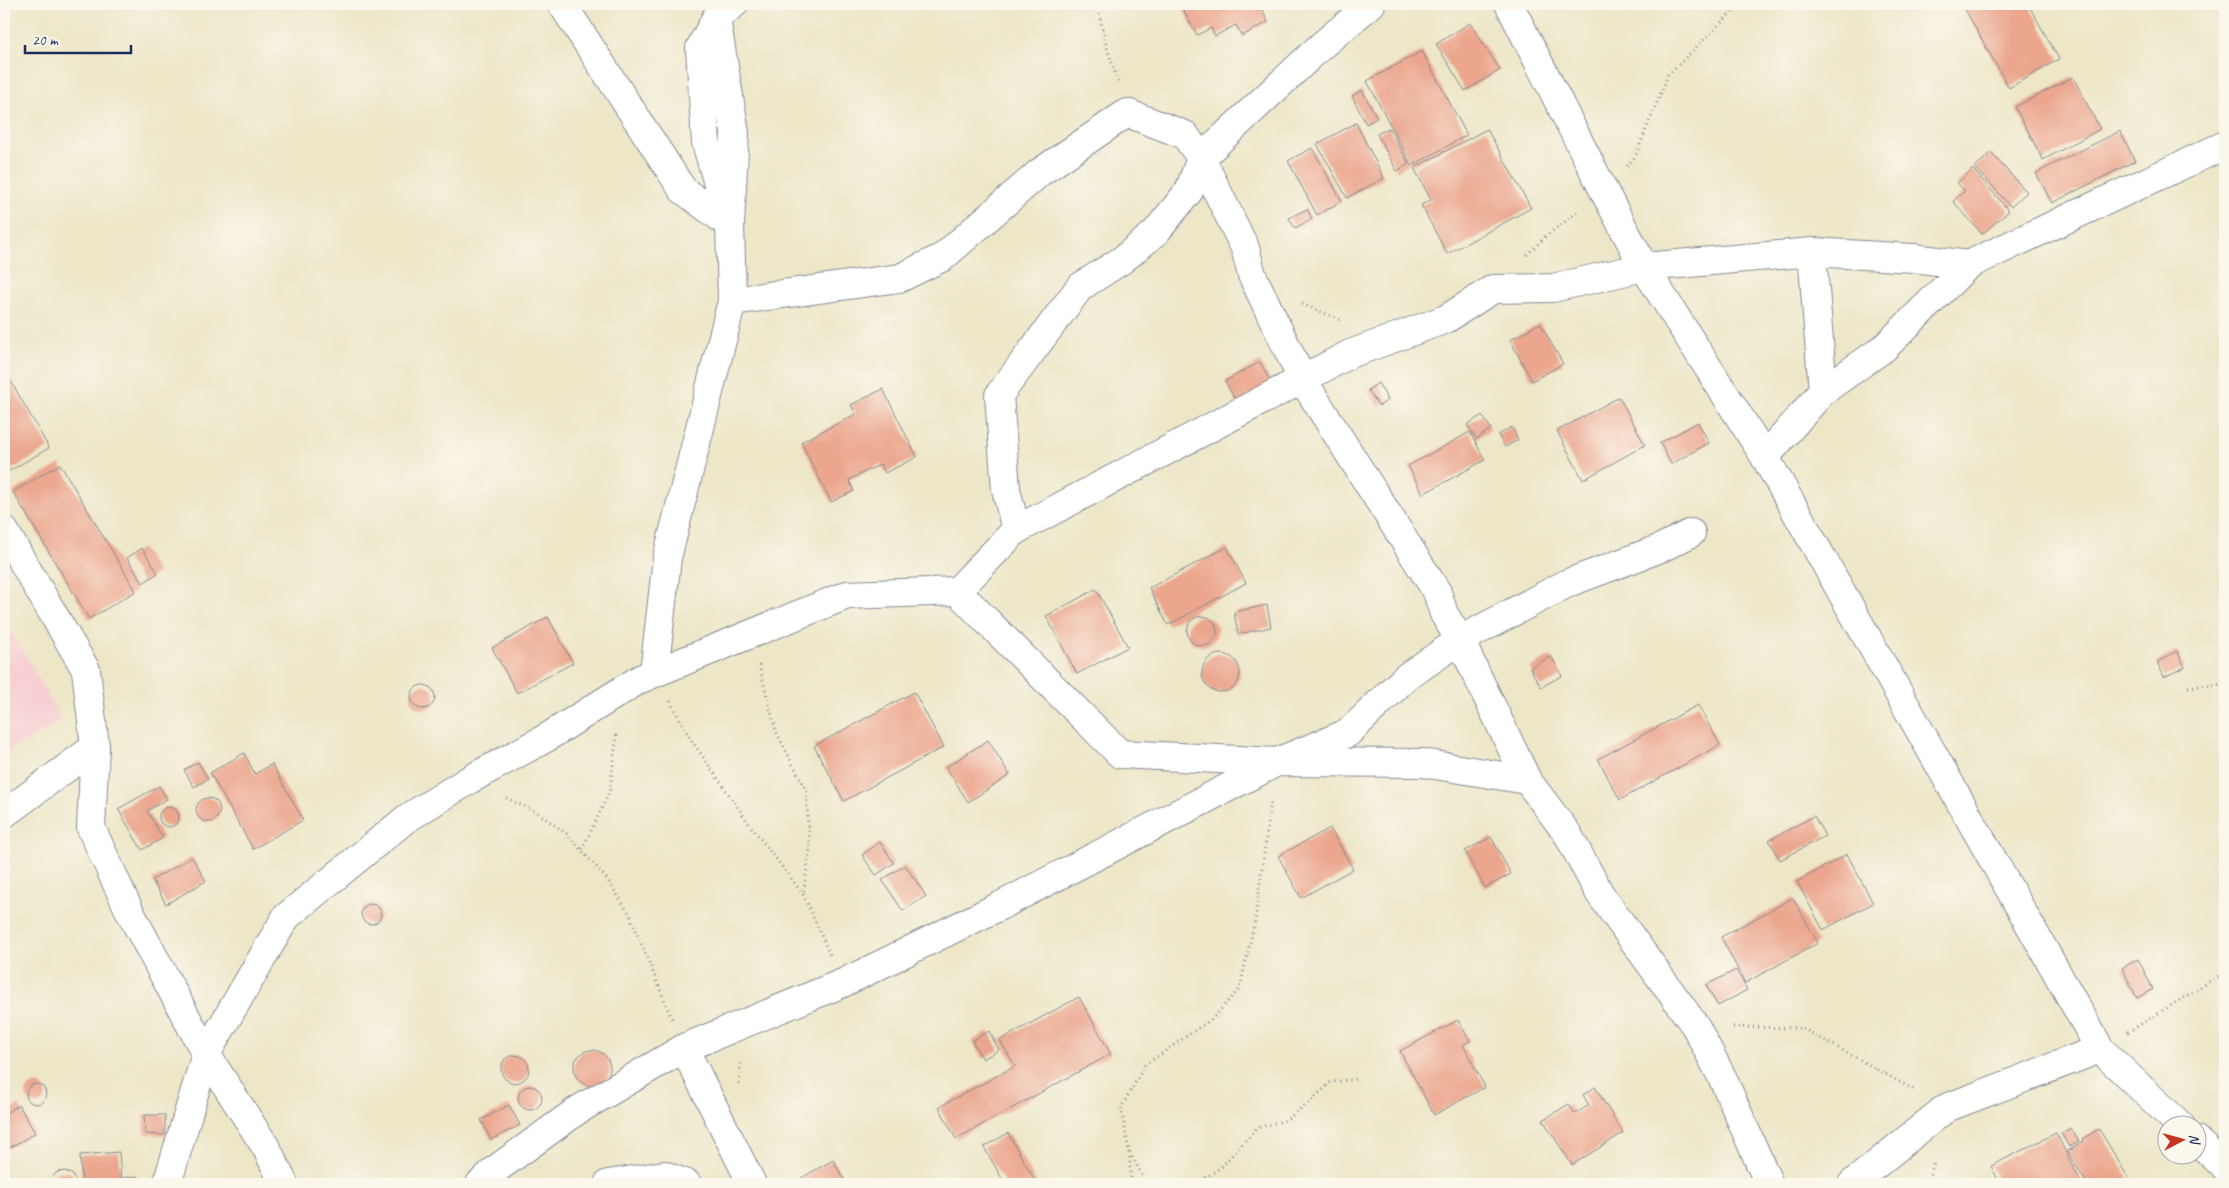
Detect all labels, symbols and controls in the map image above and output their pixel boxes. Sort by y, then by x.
scale bar [25,22,131,54]
text: 20 m [32,31,59,50]
north arrow [2156,1116,2206,1166]
text: N [2186,1133,2204,1146]

